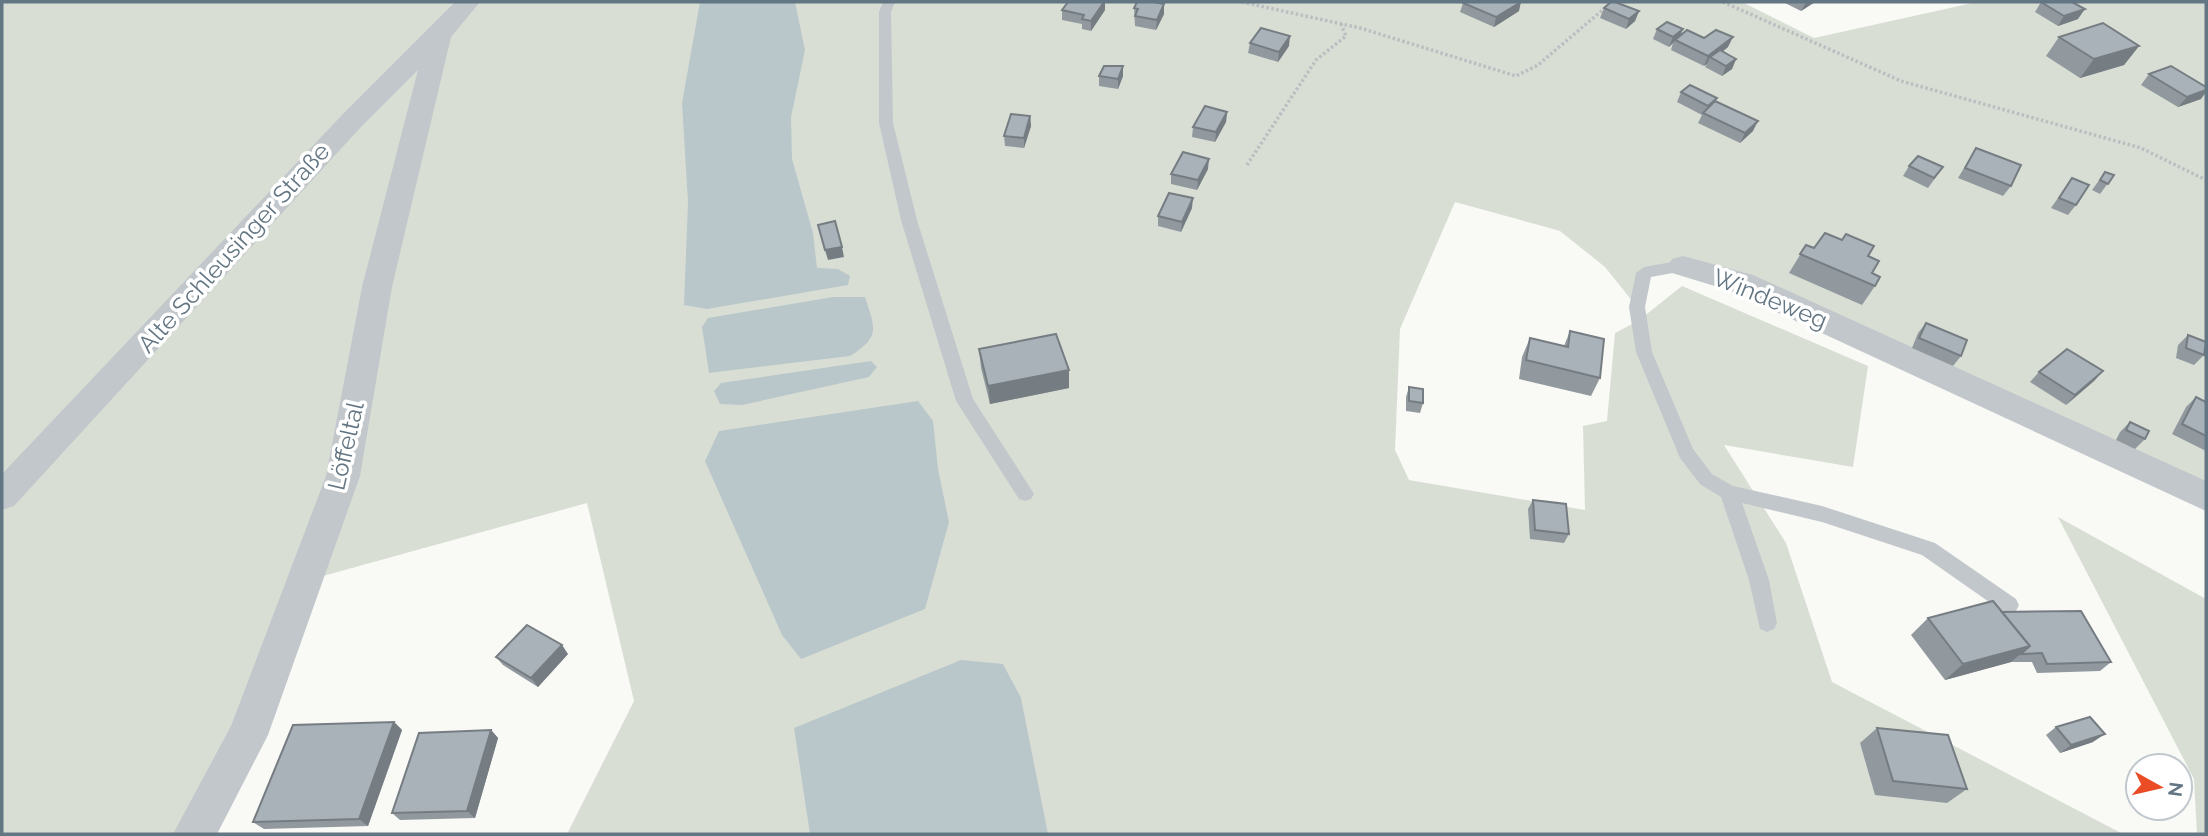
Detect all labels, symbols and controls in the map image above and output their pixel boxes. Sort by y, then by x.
street label: Alte Schleusinger Straße [132,137,335,359]
street label: Windeweg [1709,262,1832,335]
street label: Löffeltal [321,399,370,493]
north arrow [2124,752,2194,822]
text: N [2164,781,2188,798]

